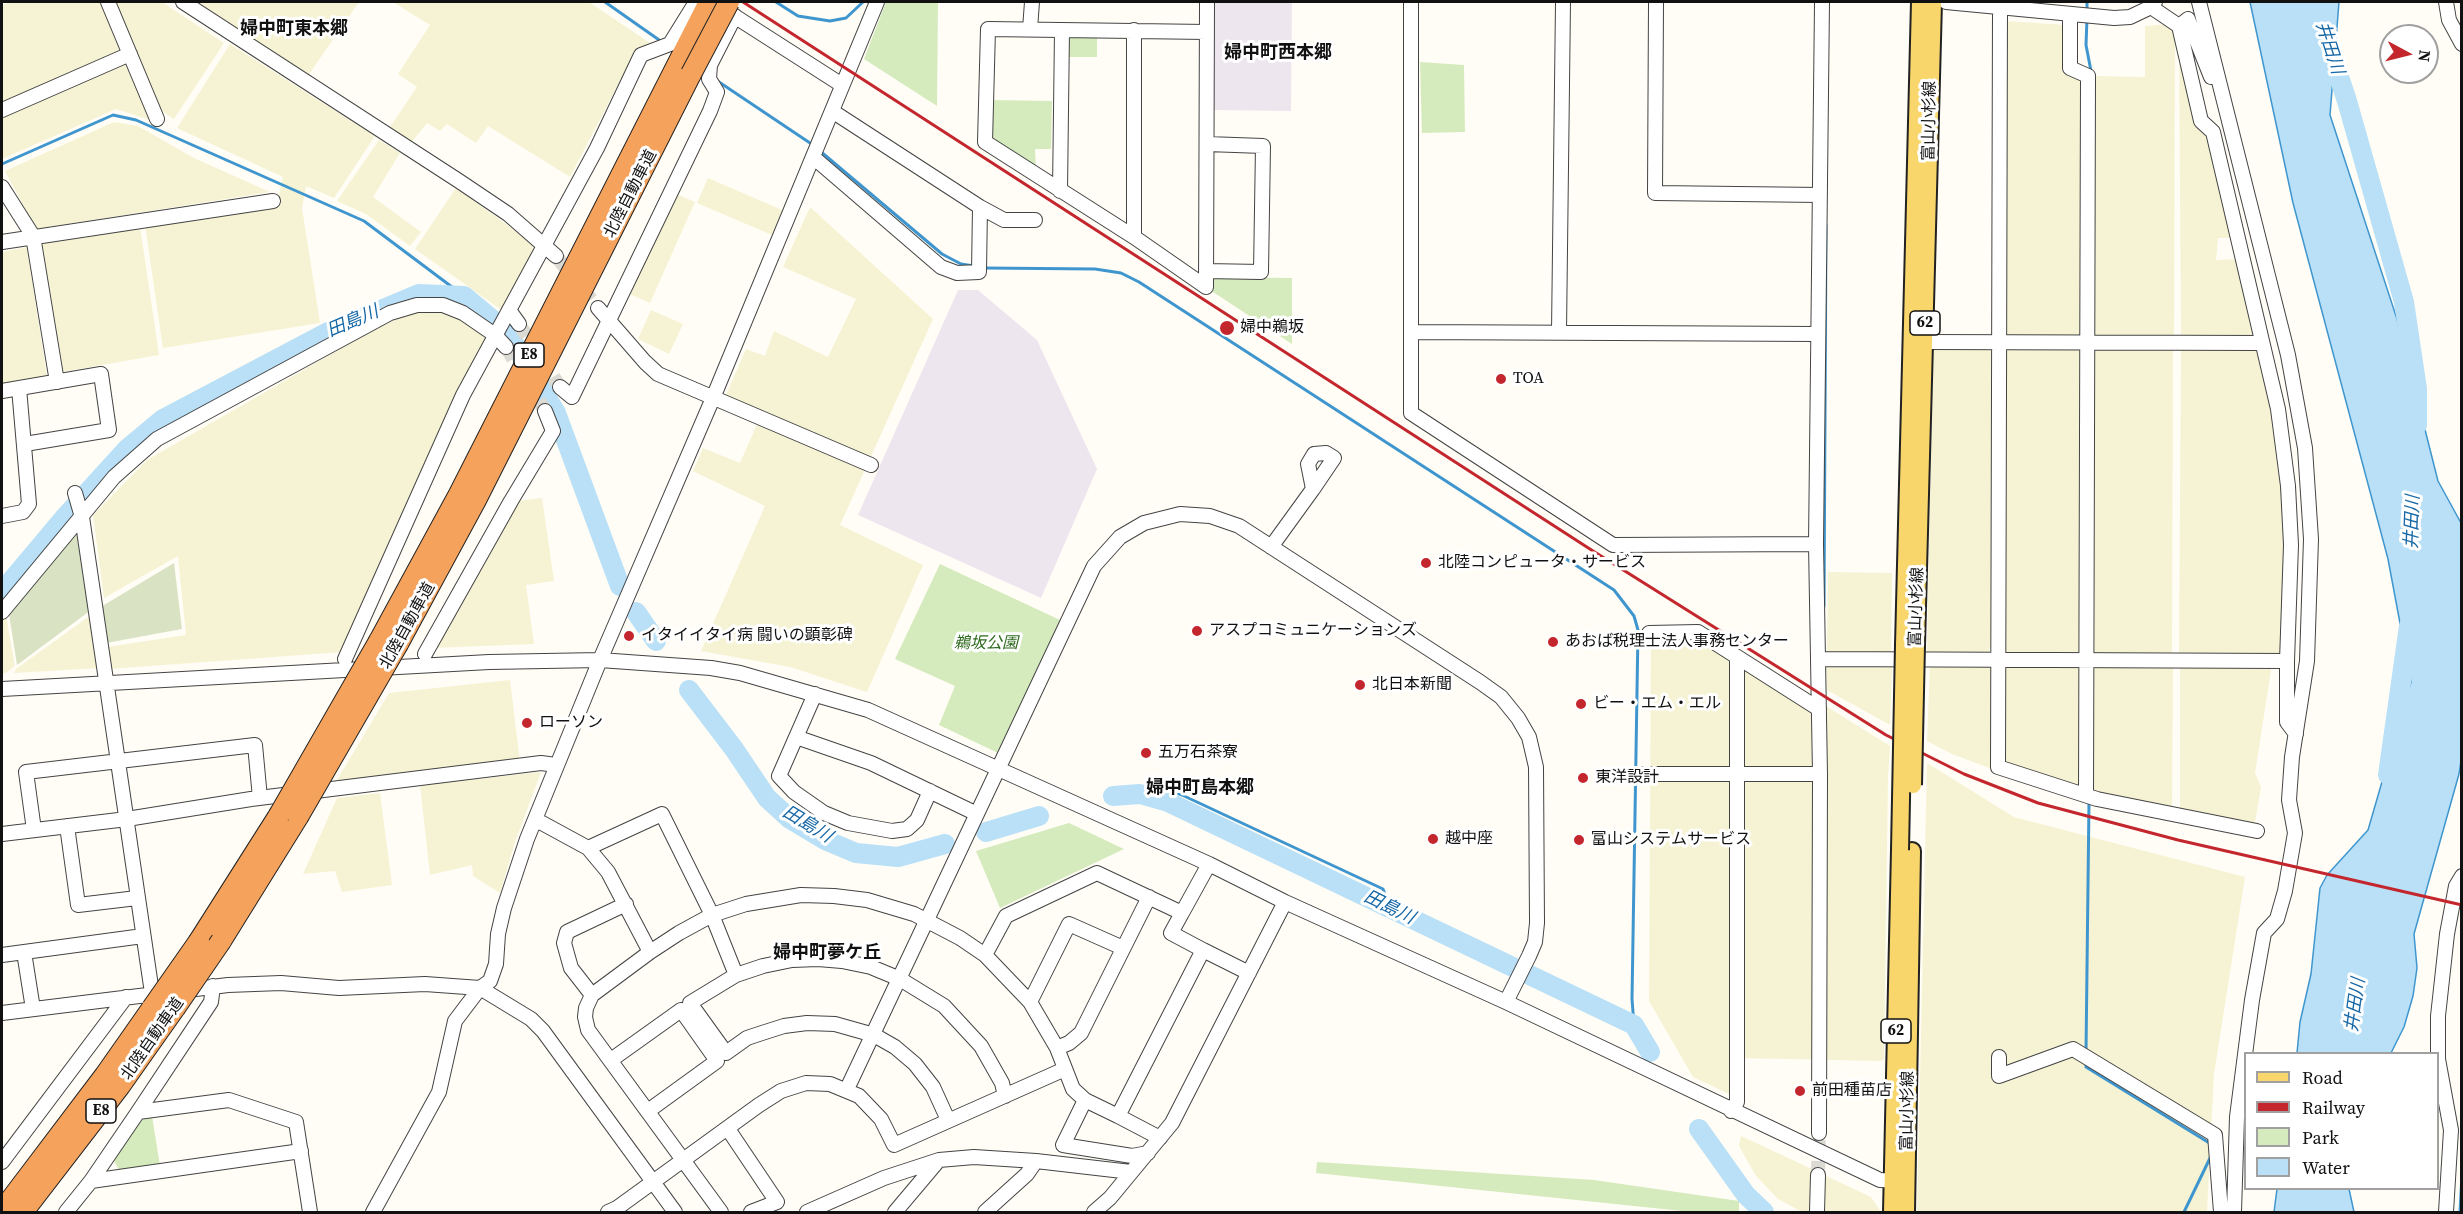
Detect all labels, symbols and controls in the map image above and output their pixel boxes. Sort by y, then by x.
district label: 婦中町東本郷 [240,18,348,40]
water label: 井田川 [2310,19,2348,77]
north arrow [2379,24,2439,84]
district label: 婦中町西本郷 [1224,42,1332,64]
text: N [2413,49,2437,63]
street label: 富山小杉線 [1920,81,1940,161]
street label: 北陸自動車道 [601,147,661,241]
water label: 田島川 [324,302,382,342]
road number: 62 [1910,311,1940,335]
place label: 婦中鵜坂 [1240,318,1304,338]
marker: 婦中鵜坂 [1218,319,1236,337]
road number: E8 [514,343,544,367]
place label: TOA [1513,369,1544,389]
marker: TOA [1494,372,1508,386]
water label: 井田川 [2401,495,2425,549]
place label: 北陸コンピュータ・サービス [1438,553,1646,573]
marker: 北陸コンピュータ・サービス [1419,556,1433,570]
street label: 富山小杉線 [1906,567,1928,647]
street label: 北陸自動車道 [376,579,440,673]
place label: アスプコミュニケーションズ [1209,621,1417,641]
marker: アスプコミュニケーションズ [1190,624,1204,638]
place label: イタイイタイ病 闘いの顕彰碑 [641,626,853,646]
marker: イタイイタイ病 闘いの顕彰碑 [622,629,636,643]
place label: あおば税理士法人事務センター [1565,632,1789,652]
park label: 鵜坂公園 [954,634,1018,654]
marker: あおば税理士法人事務センター [1546,635,1560,649]
place label: 北日本新聞 [1372,675,1452,695]
marker: 北日本新聞 [1353,678,1367,692]
place label: ビー・エム・エル [1593,694,1721,714]
marker: ビー・エム・エル [1574,697,1588,711]
place label: ローソン [539,713,603,733]
marker: ローソン [520,716,534,730]
place label: 五万石茶寮 [1158,743,1238,763]
marker: 五万石茶寮 [1139,746,1153,760]
place label: 東洋設計 [1595,768,1659,788]
marker: 東洋設計 [1576,771,1590,785]
district label: 婦中町島本郷 [1146,777,1254,799]
water label: 田島川 [778,802,836,848]
place label: 越中座 [1445,829,1493,849]
place label: 富山システムサービス [1591,830,1751,850]
marker: 越中座 [1426,832,1440,846]
marker: 富山システムサービス [1572,833,1586,847]
water label: 田島川 [1360,886,1418,930]
district label: 婦中町夢ケ丘 [773,942,881,964]
water label: 井田川 [2342,977,2370,1033]
street label: 北陸自動車道 [118,994,188,1084]
road number: 62 [1881,1019,1911,1043]
legend [2244,1052,2439,1190]
text: Road [2302,1065,2343,1090]
street label: 富山小杉線 [1898,1071,1918,1151]
place label: 前田種苗店 [1812,1081,1892,1101]
marker: 前田種苗店 [1793,1084,1807,1098]
text: Railway [2302,1095,2365,1120]
road number: E8 [86,1099,116,1123]
text: Park [2302,1125,2339,1150]
text: Water [2302,1155,2350,1180]

